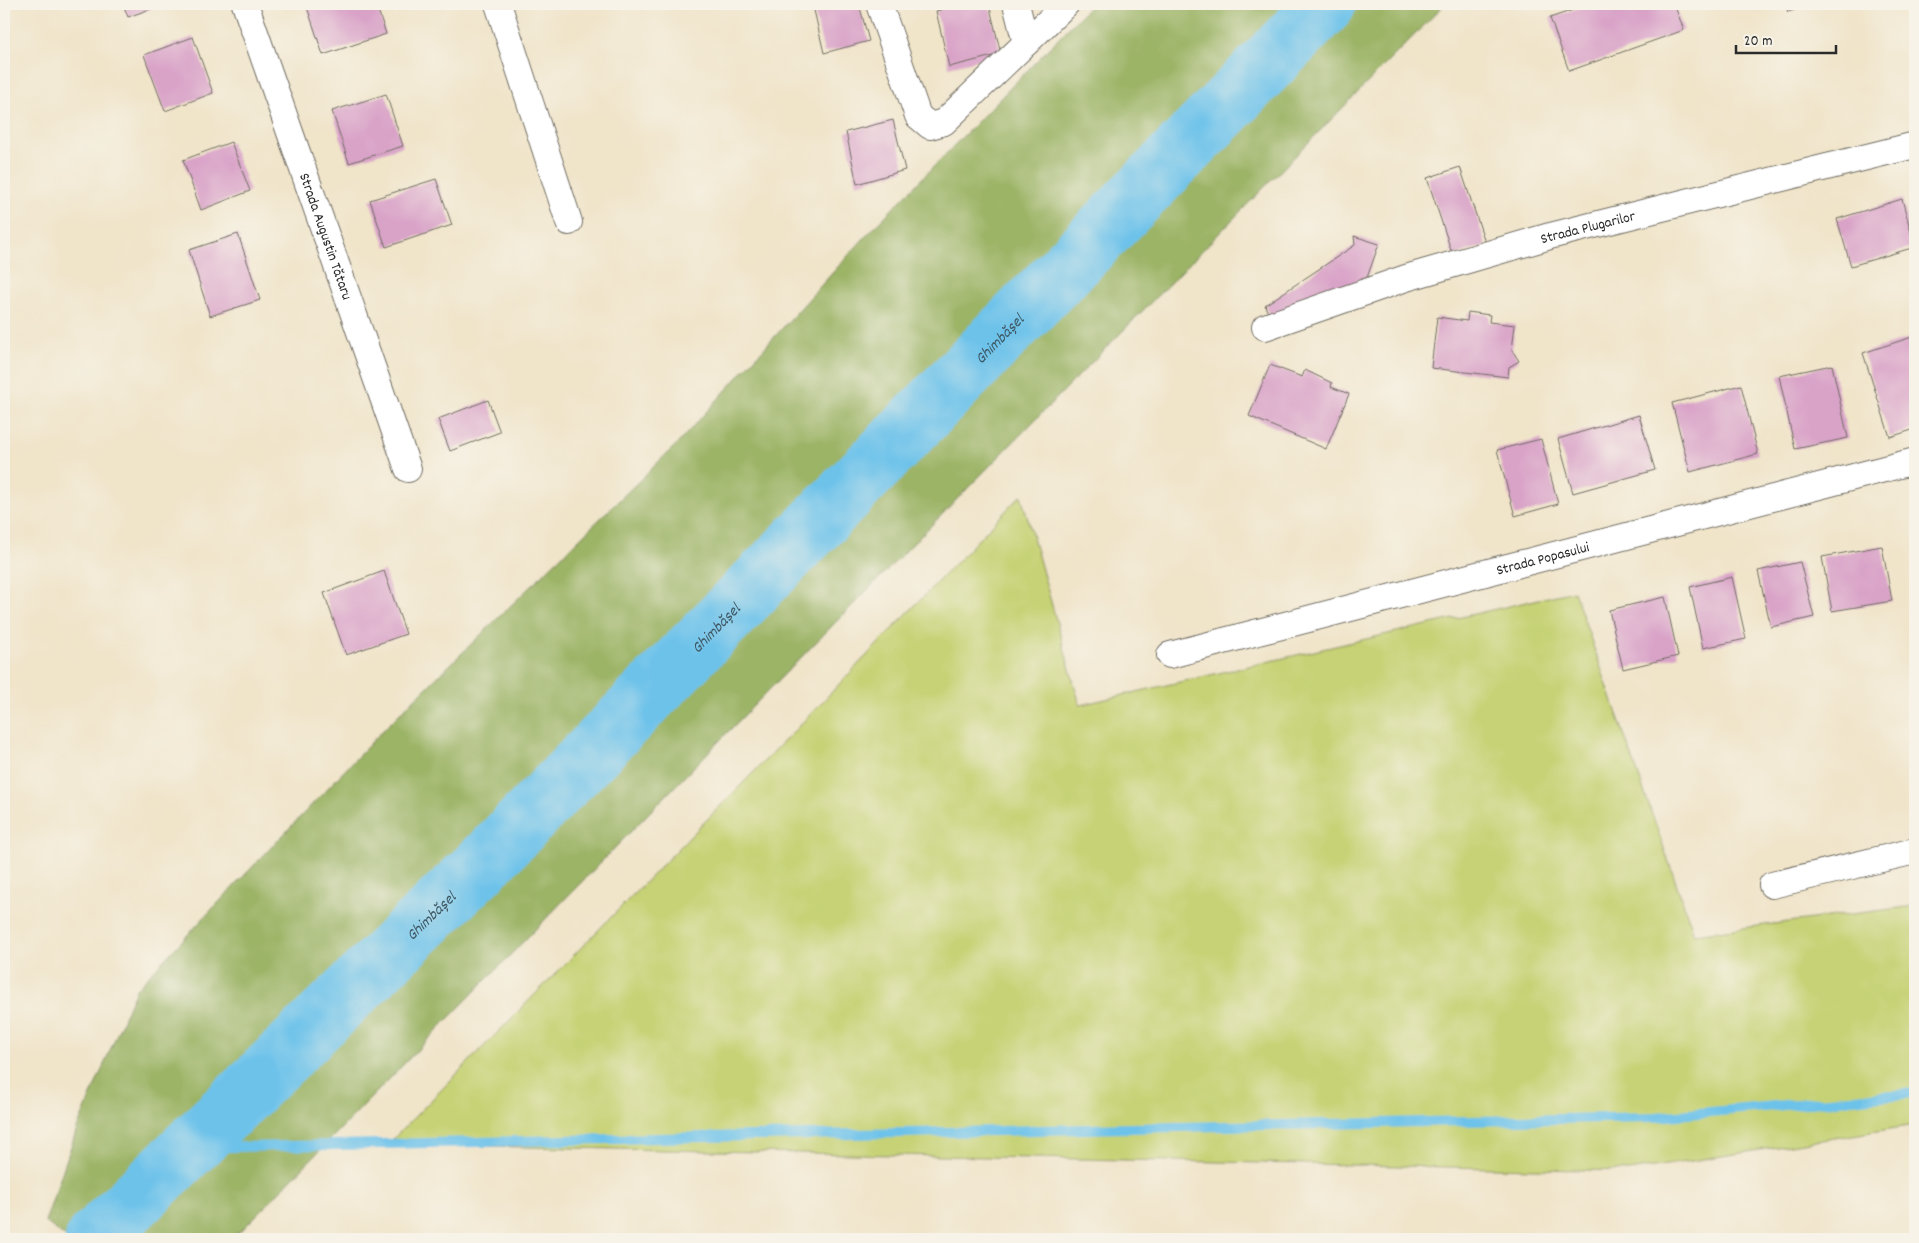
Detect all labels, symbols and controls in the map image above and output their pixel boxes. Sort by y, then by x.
scale bar [1736,22,1836,54]
text: 20 m [1744,31,1772,53]
street label: Strada Augustin Tătaru [292,170,357,303]
street label: Strada Plugarilor [1538,206,1638,251]
water label: Ghimbășel [970,309,1031,370]
street label: Strada Popasului [1494,537,1592,583]
water label: Ghimbășel [687,598,747,659]
water label: Ghimbășel [402,886,463,947]

